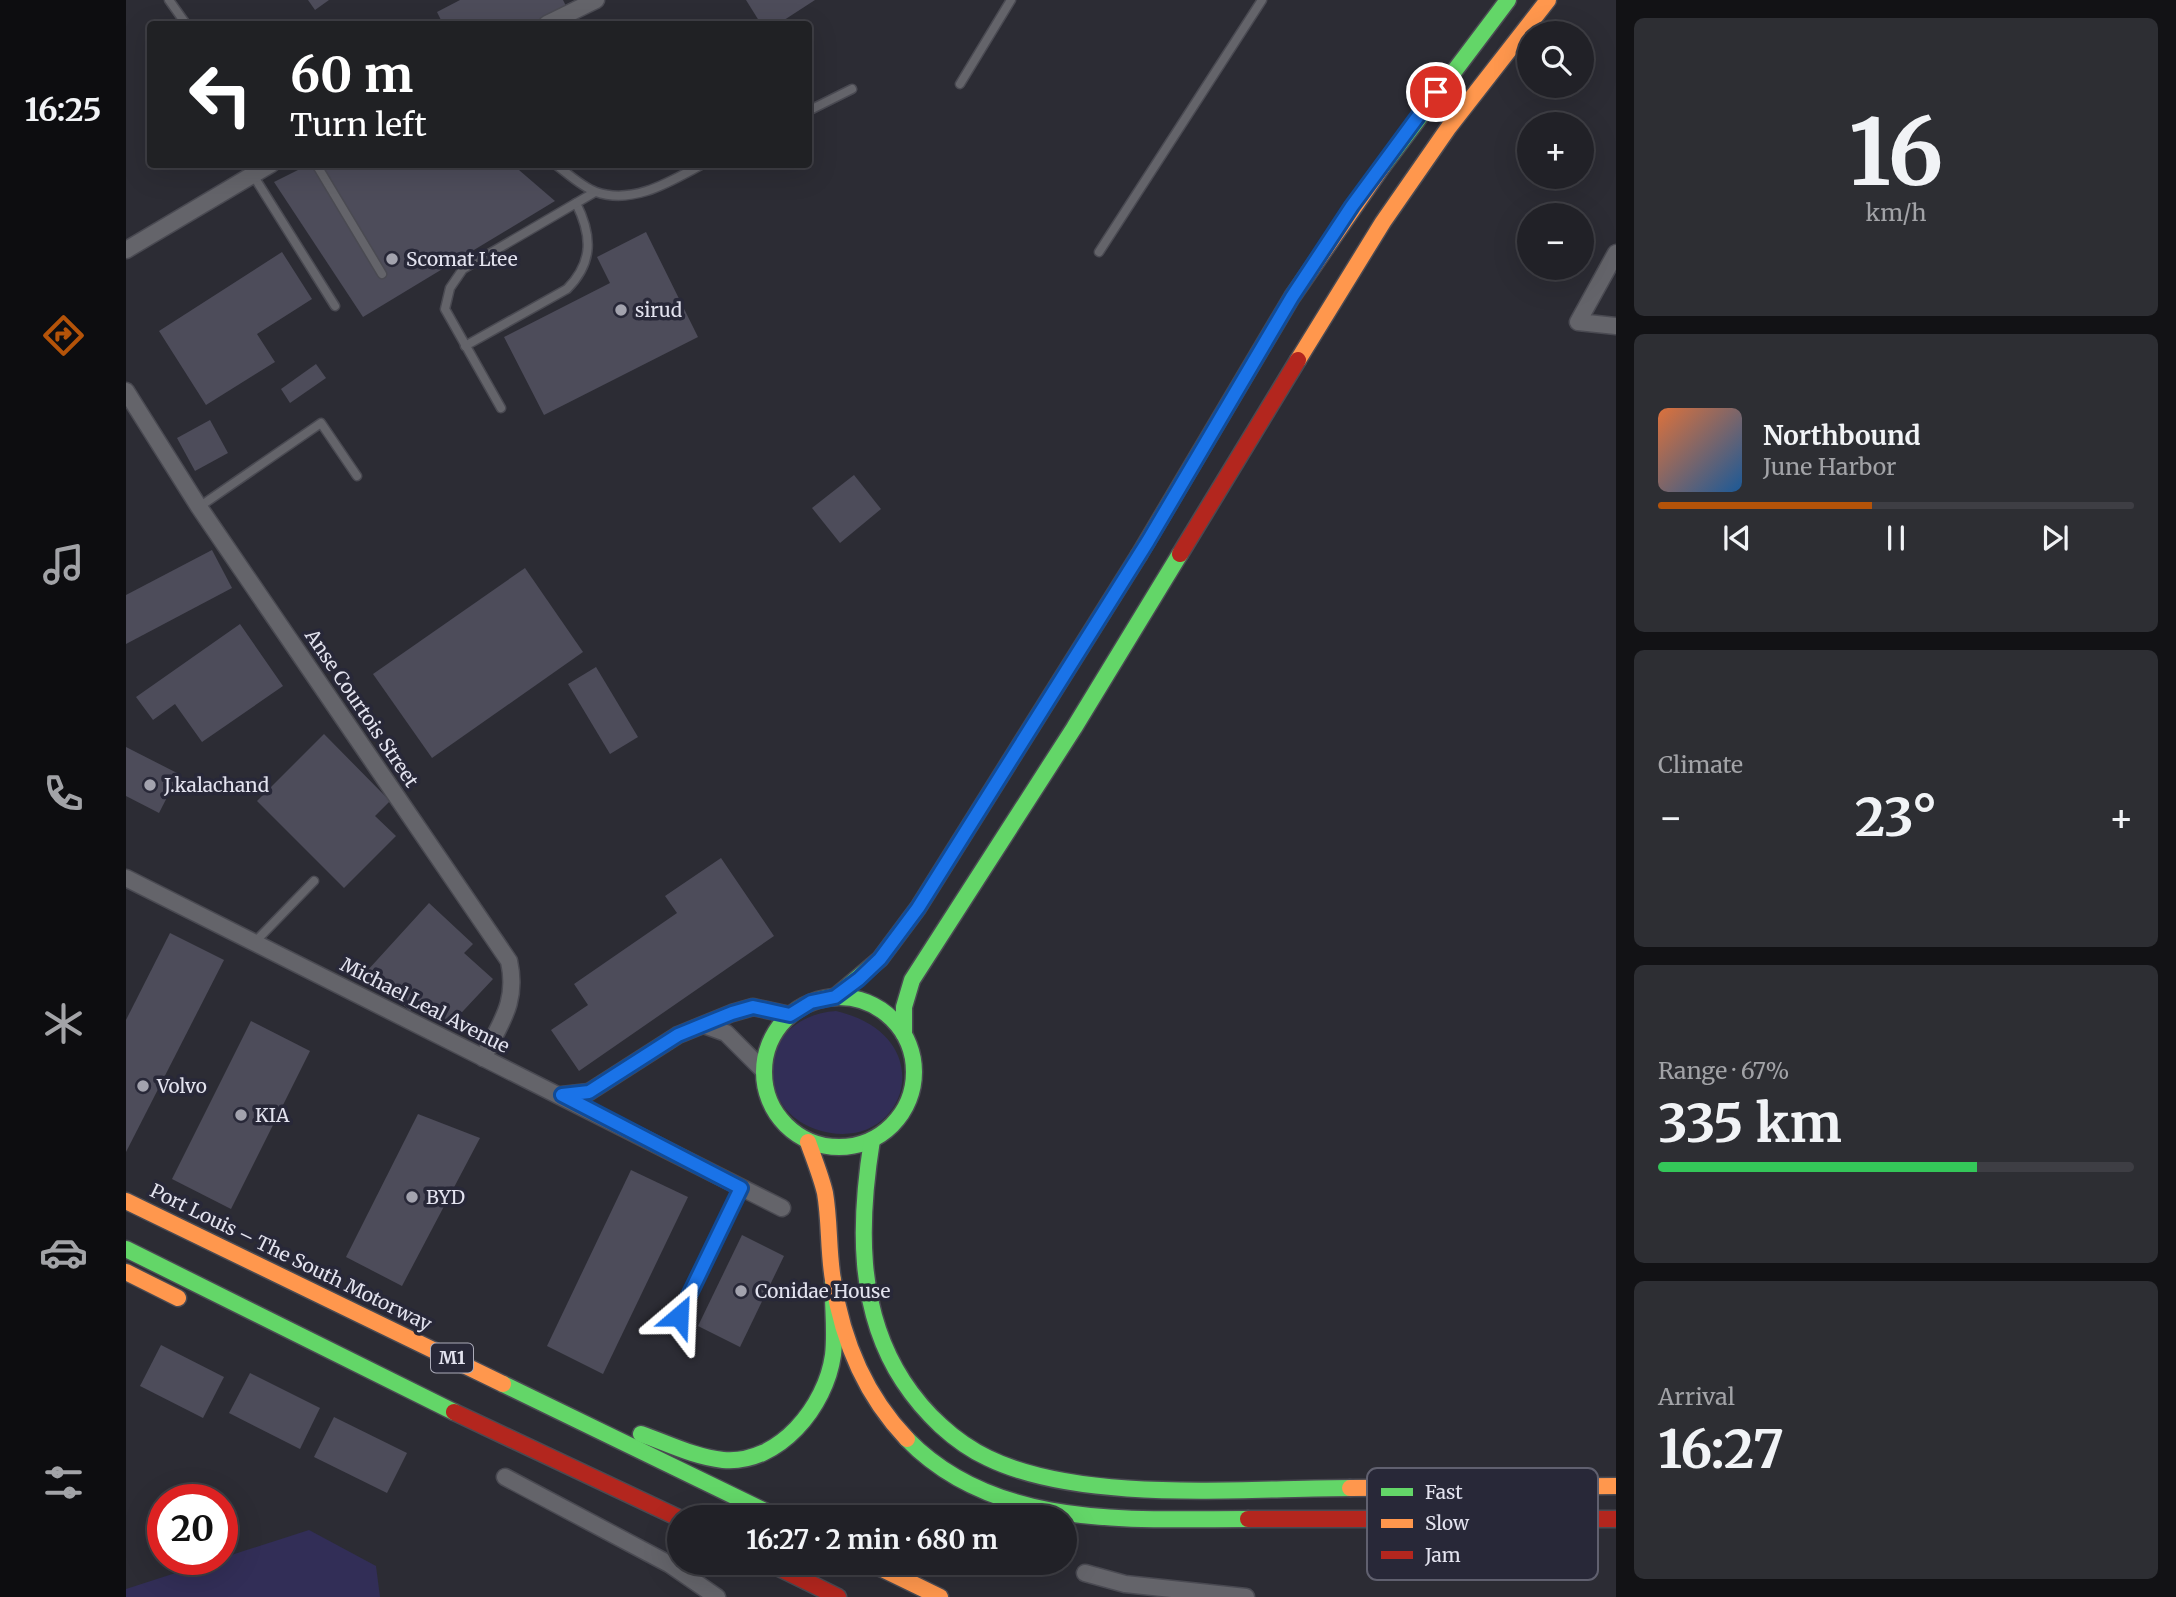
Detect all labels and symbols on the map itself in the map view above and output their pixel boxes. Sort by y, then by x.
pin [1406,62,1466,122]
place label: Scomat Ltee [406,247,518,271]
marker: Scomat Ltee [384,251,400,267]
place label: sirud [635,298,682,322]
marker: sirud [613,302,629,318]
street label: Anse Courtois Street [300,623,424,792]
place label: J.kalachand [163,773,269,797]
marker: J.kalachand [142,777,158,793]
street label: Michael Leal Avenue [336,952,514,1058]
place label: Volvo [156,1074,207,1098]
marker: Volvo [135,1078,151,1094]
place label: KIA [255,1103,290,1127]
marker: KIA [233,1107,249,1123]
street label: Port Louis – The South Motorway [146,1178,436,1336]
place label: BYD [426,1185,465,1209]
marker: BYD [404,1189,420,1205]
position arrow [642,1279,716,1353]
place label: Conidae House [755,1279,891,1303]
marker: Conidae House [733,1283,749,1299]
road number: M1 [431,1344,473,1372]
legend [1367,1468,1598,1580]
text: Fast [1425,1480,1463,1504]
speed limit sign: 20 [147,1484,238,1575]
text: Slow [1425,1511,1470,1535]
text: Jam [1424,1543,1461,1567]

